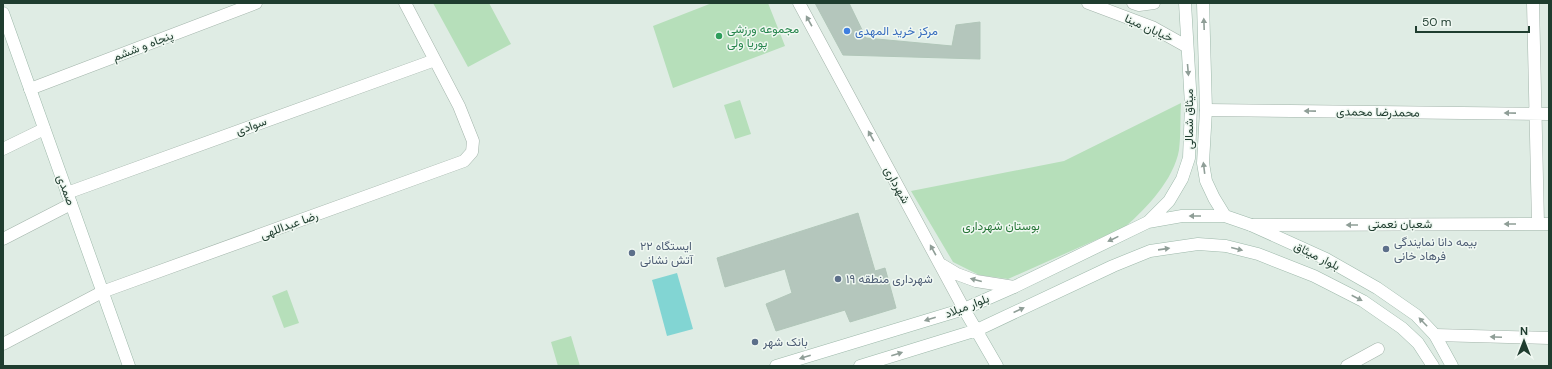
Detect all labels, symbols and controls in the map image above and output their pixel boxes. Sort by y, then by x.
scale bar [1416,8,1529,34]
street label: خیابان مینا [1122,10,1176,46]
text: 50 m [1422,14,1451,30]
one-way arrow [805,16,812,27]
one-way arrow [1201,17,1207,30]
place label: مجموعه ورزشی پوریا ولی [727,21,799,51]
place label: مرکز خرید المهدی [855,23,938,39]
marker: مرکز خرید المهدی [842,26,852,36]
street label: پنجاه و ششم [110,27,176,65]
marker: مجموعه ورزشی پوریا ولی [714,31,724,41]
one-way arrow [1185,64,1192,76]
street label: میثاق شمالی [1181,89,1197,149]
street label: محمدرضا محمدی [1336,103,1420,121]
one-way arrow [1303,108,1316,114]
one-way arrow [1503,110,1516,116]
street label: سوادی [233,113,269,139]
one-way arrow [867,130,874,141]
one-way arrow [1201,162,1208,174]
street label: شهرداری [880,164,914,206]
street label: صمدی [53,172,79,208]
street label: رضا عبداللهی [258,207,320,243]
one-way arrow [1188,213,1201,219]
street label: شعبان نعمتی [1368,216,1432,232]
park label: بوستان شهرداری [962,218,1040,234]
one-way arrow [1503,221,1516,227]
one-way arrow [1345,222,1358,228]
place label: بیمه دانا نمایندگی فرهاد خانی [1394,234,1477,264]
one-way arrow [1107,236,1118,242]
place label: ایستگاه ۲۲ آتش نشانی [640,238,694,268]
street label: بلوار میثاق [1291,238,1343,274]
one-way arrow [930,244,936,256]
marker: بیمه دانا نمایندگی فرهاد خانی [1381,244,1391,254]
one-way arrow [1158,246,1170,252]
one-way arrow [1231,246,1243,252]
marker: ایستگاه ۲۲ آتش نشانی [627,248,637,258]
place label: شهرداری منطقه ۱۹ [846,271,933,287]
marker: شهرداری منطقه ۱۹ [833,274,843,284]
one-way arrow [970,277,982,283]
street label: بلوار میلاد [942,290,992,322]
one-way arrow [1351,295,1363,301]
one-way arrow [1013,307,1024,313]
one-way arrow [924,316,936,322]
one-way arrow [1418,317,1427,327]
north arrow [1504,321,1544,361]
text: N [1520,324,1528,338]
place label: بانک شهر [762,334,808,350]
one-way arrow [1489,334,1502,340]
marker: بانک شهر [750,337,760,347]
one-way arrow [891,351,903,357]
one-way arrow [799,354,811,360]

